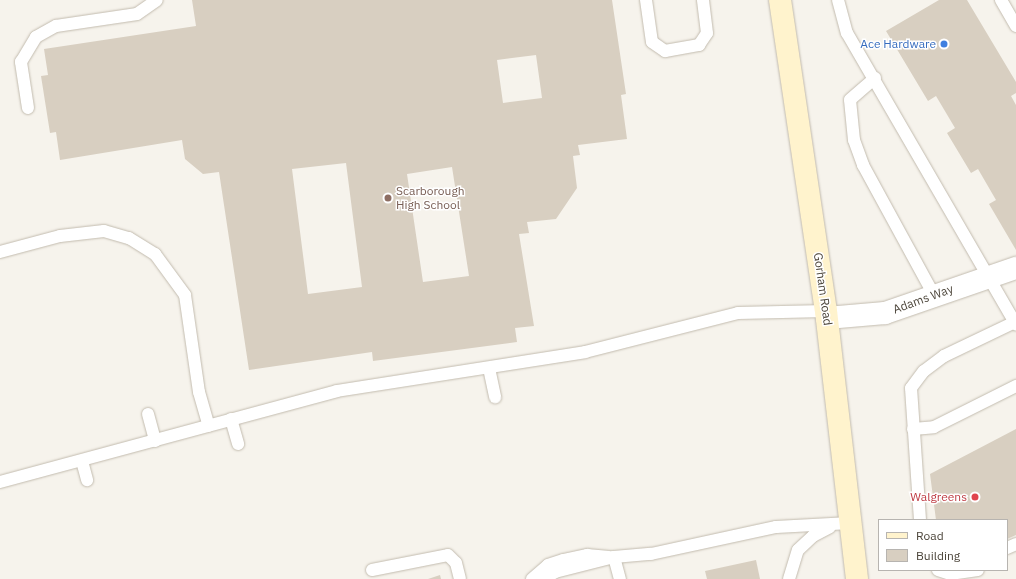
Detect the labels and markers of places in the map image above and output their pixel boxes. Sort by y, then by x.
place label: Ace Hardware [860,37,936,51]
marker: Ace Hardware [939,39,949,49]
place label: Scarborough High School [396,184,465,212]
marker: Scarborough High School [383,193,393,203]
place label: Walgreens [910,490,967,504]
marker: Walgreens [970,492,980,502]

